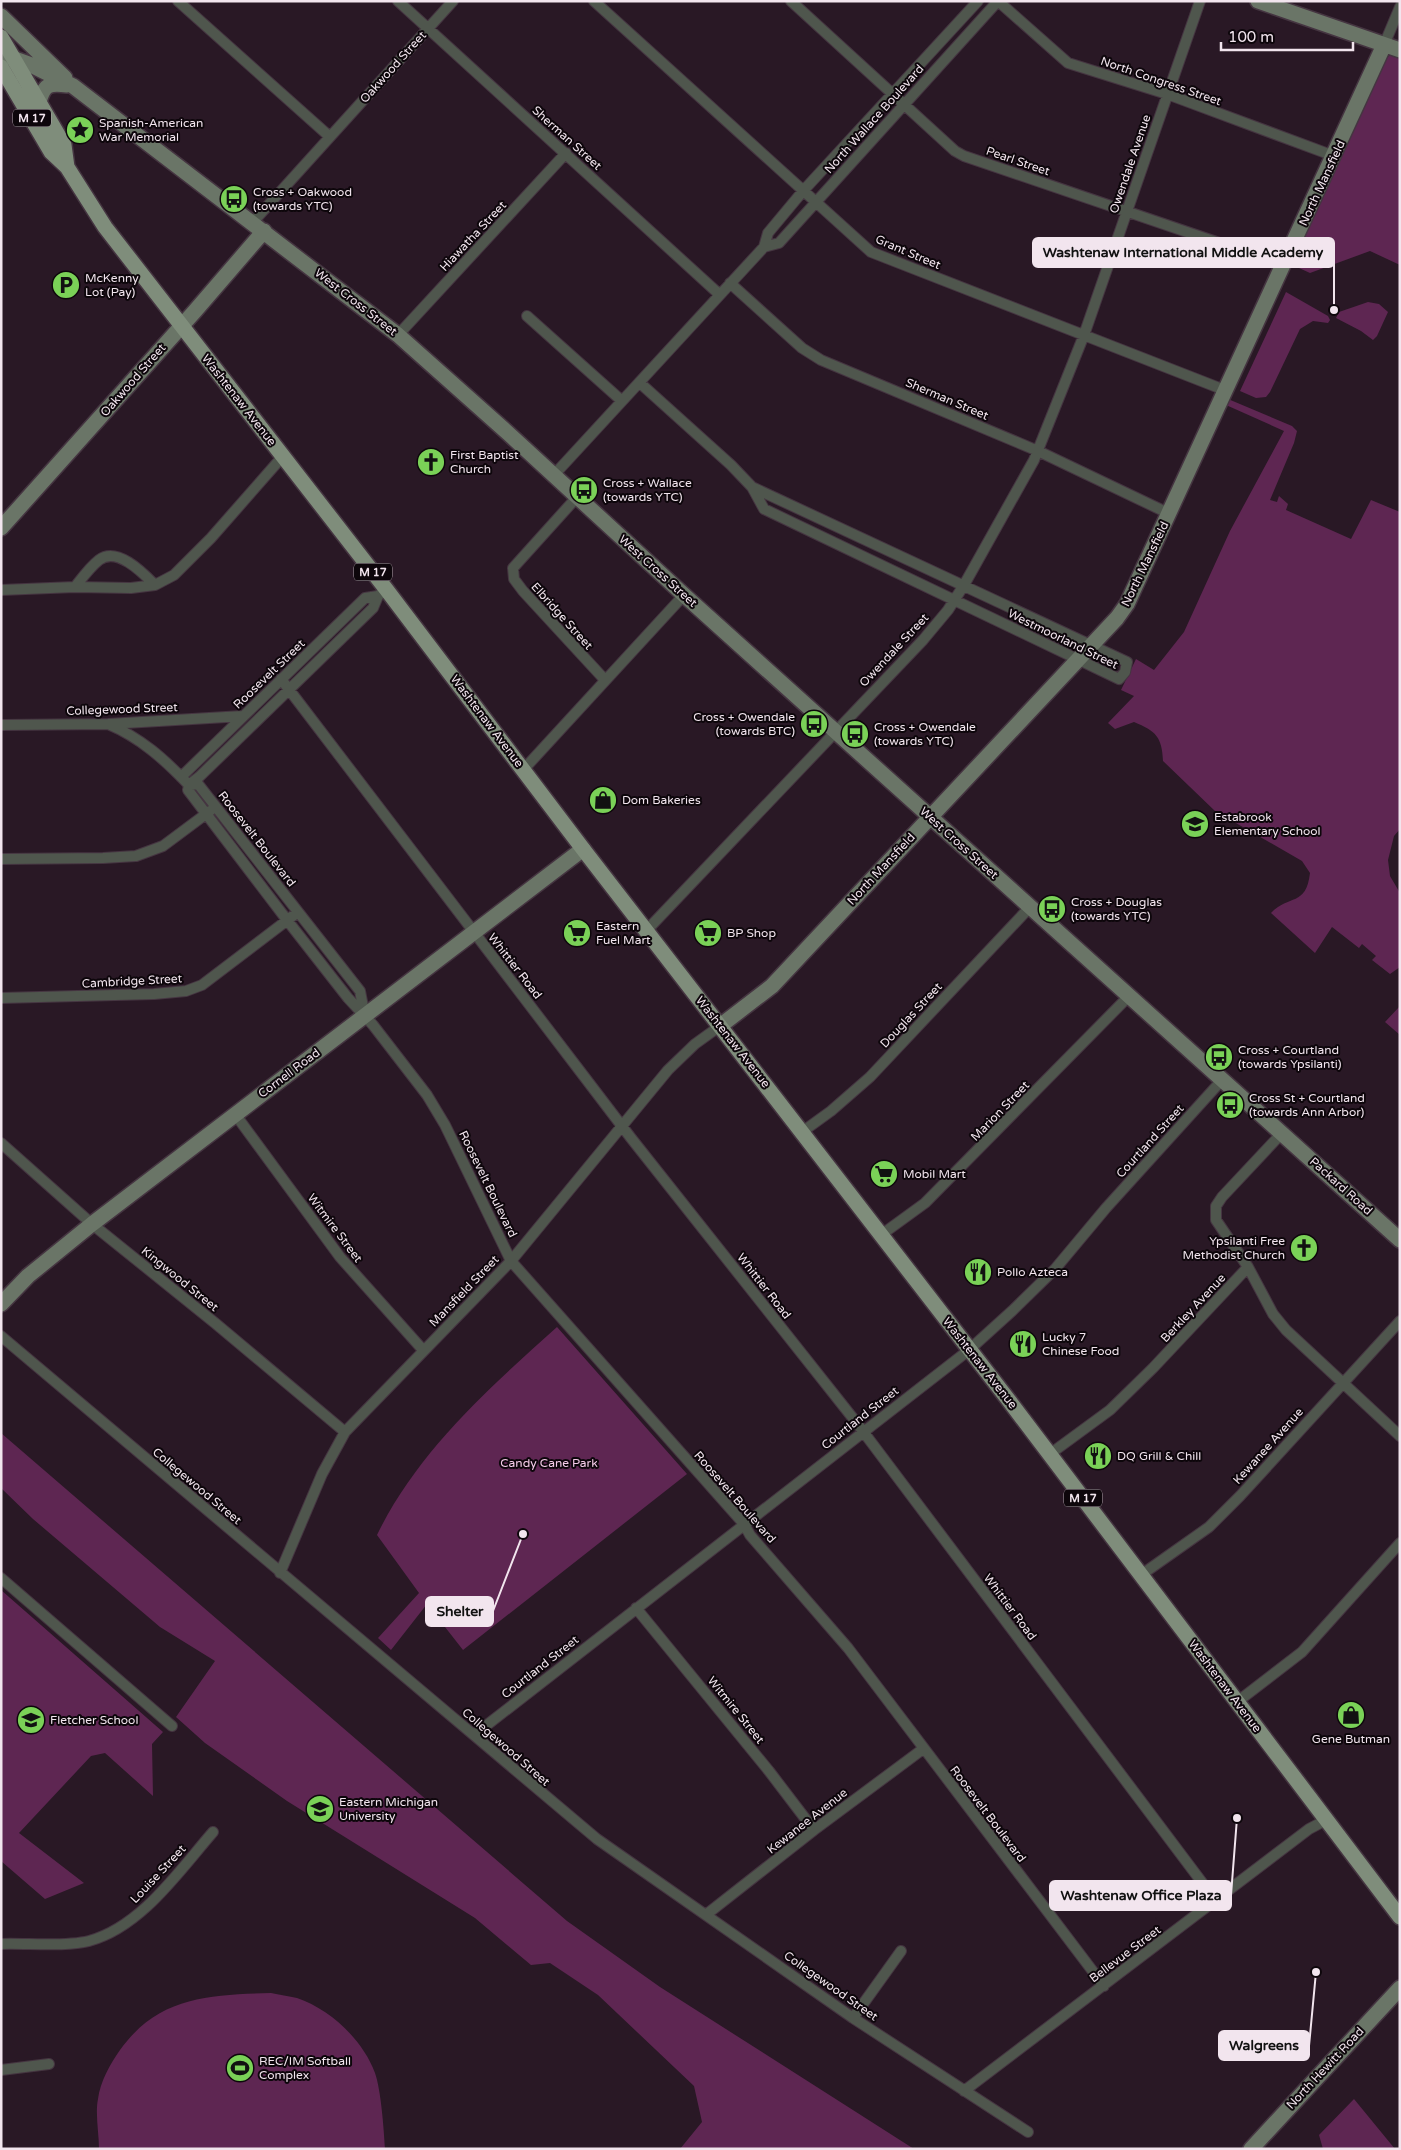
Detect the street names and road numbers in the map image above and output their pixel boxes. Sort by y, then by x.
street label: Oakwood Street [357,28,429,106]
street label: North Congress Street [1099,54,1224,108]
street label: North Wallace Boulevard [822,62,926,176]
street label: Sherman Street [529,103,605,173]
road number: M 17 [13,110,51,126]
street label: Owendale Avenue [1107,113,1154,215]
street label: North Mansfield [1296,138,1348,228]
street label: Pearl Street [984,144,1052,179]
street label: Hiawatha Street [437,198,509,274]
street label: Grant Street [873,232,943,272]
street label: West Cross Street [312,265,400,339]
street label: Oakwood Street [98,340,169,419]
street label: Washtenaw Avenue [199,352,279,449]
street label: Sherman Street [904,375,991,423]
street label: North Mansfield [1118,519,1172,609]
street label: West Cross Street [616,532,700,610]
road number: M 17 [354,564,392,580]
street label: Elbridge Street [528,580,596,653]
street label: Westmoorland Street [1006,606,1121,672]
street label: Owendale Street [857,610,932,689]
street label: Roosevelt Street [230,636,308,712]
street label: Washtenaw Avenue [448,672,526,770]
street label: Collegewood Street [66,700,178,718]
street label: Roosevelt Boulevard [215,789,299,889]
street label: West Cross Street [917,804,1001,882]
street label: North Mansfield [844,830,918,908]
street label: Whittier Road [485,930,545,1002]
street label: Cambridge Street [81,971,183,991]
street label: Douglas Street [877,979,945,1050]
street label: Washtenaw Avenue [693,994,773,1091]
street label: Cornell Road [255,1045,323,1101]
street label: Marion Street [968,1078,1032,1144]
street label: Courtland Street [1113,1101,1187,1181]
street label: Roosevelt Boulevard [456,1128,520,1240]
street label: Packard Road [1307,1154,1375,1218]
street label: Witmire Street [305,1191,366,1265]
street label: Kingwood Street [139,1244,222,1315]
street label: Whittier Road [734,1250,794,1322]
street label: Mansfield Street [426,1252,502,1330]
street label: Berkley Avenue [1158,1271,1228,1345]
street label: Washtenaw Avenue [940,1315,1020,1412]
street label: Courtland Street [819,1383,902,1452]
street label: Kewanee Avenue [1230,1405,1306,1487]
street label: Collegewood Street [150,1445,245,1527]
street label: Roosevelt Boulevard [691,1448,779,1546]
road number: M 17 [1064,1490,1102,1506]
street label: Whittier Road [981,1571,1039,1643]
street label: Courtland Street [499,1632,582,1701]
street label: Washtenaw Avenue [1186,1637,1264,1735]
street label: Witmire Street [705,1674,768,1747]
street label: Collegewood Street [459,1705,553,1789]
street label: Roosevelt Boulevard [947,1763,1029,1865]
street label: Kewanee Avenue [764,1785,850,1857]
street label: Louise Street [127,1842,189,1906]
street label: Bellevue Street [1087,1922,1164,1985]
street label: Collegewood Street [781,1948,881,2024]
street label: North Hewitt Road [1283,2024,1367,2112]

